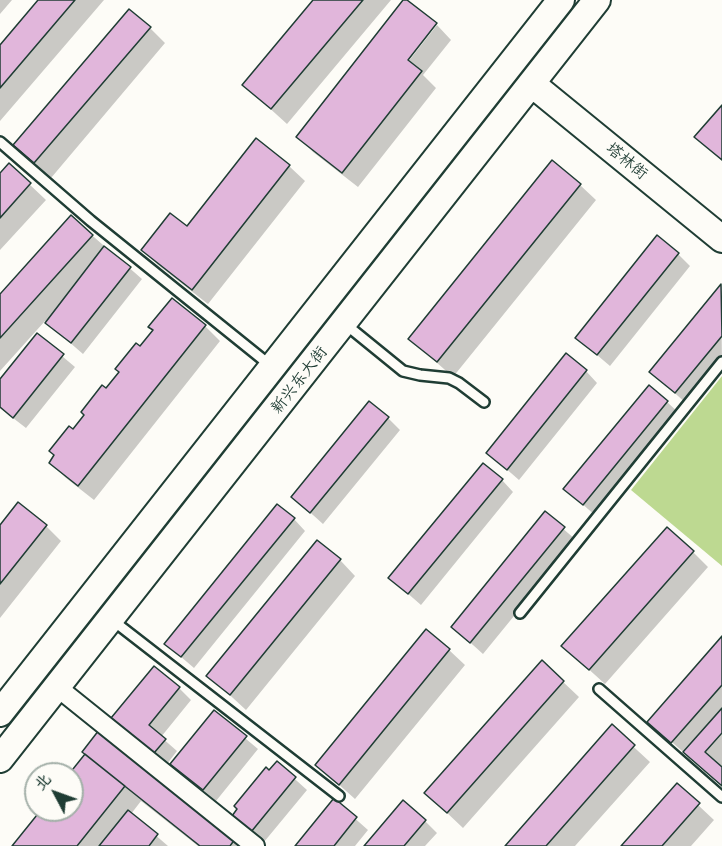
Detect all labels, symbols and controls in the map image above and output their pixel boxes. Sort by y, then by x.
street label: 塔林街 [602,138,652,184]
street label: 新兴东大街 [267,343,331,417]
north arrow [24,762,84,822]
text: 北 [28,768,55,794]

